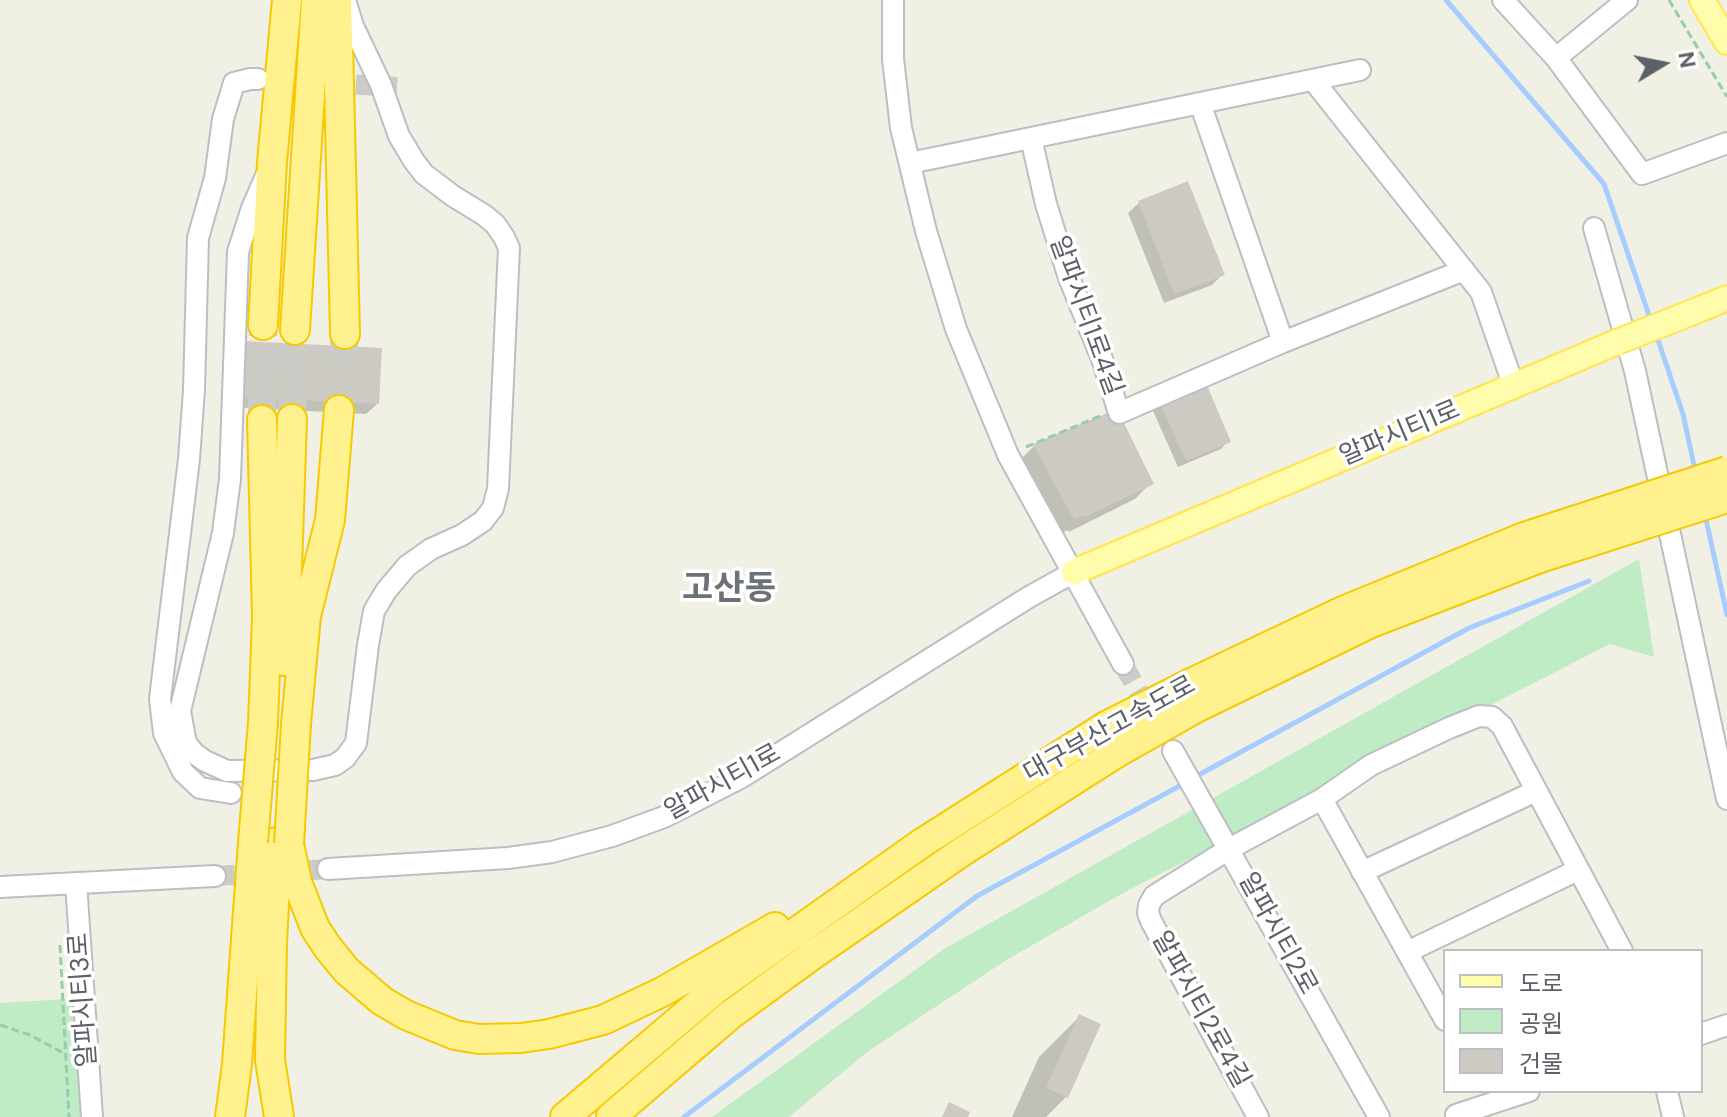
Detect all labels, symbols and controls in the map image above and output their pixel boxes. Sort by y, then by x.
north arrow [1623,24,1703,104]
text: N [1671,49,1703,70]
street label: 알파시티1로4길 [1042,232,1128,400]
street label: 알파시티1로 [1335,395,1465,473]
district label: 고산동 [682,570,776,610]
street label: 대구부산고속도로 [1019,670,1201,790]
street label: 알파시티1로 [660,738,786,828]
street label: 알파시티2로 [1231,868,1323,1000]
street label: 알파시티2로4길 [1144,926,1256,1094]
street label: 알파시티3로 [64,932,104,1068]
legend [1443,949,1703,1093]
text: 도로 [1519,968,1563,999]
text: 공원 [1519,1008,1563,1039]
text: 건물 [1519,1048,1563,1079]

